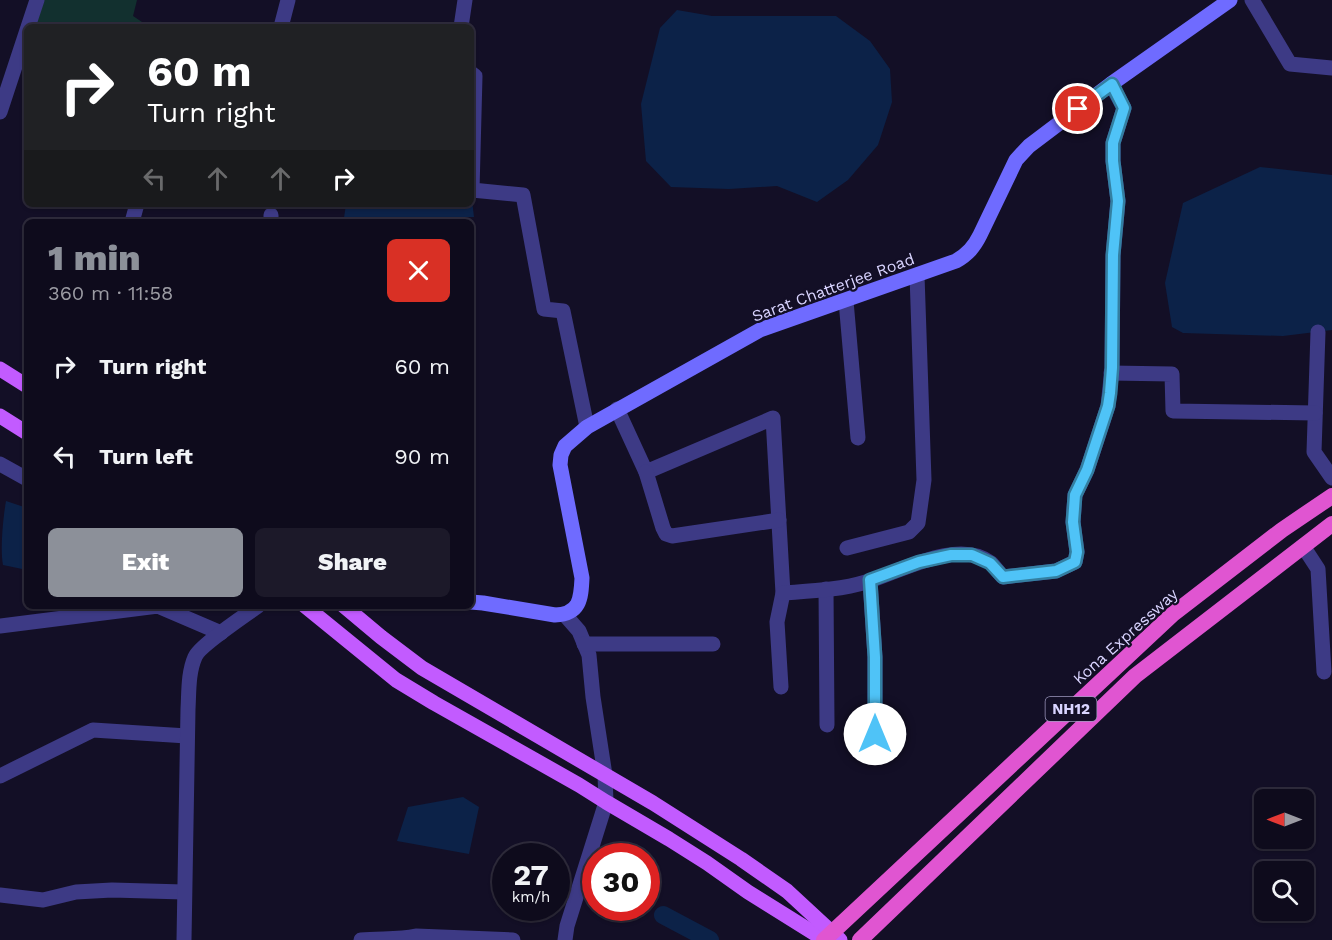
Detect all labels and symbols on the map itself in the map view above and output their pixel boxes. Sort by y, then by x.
pin [1052,83,1103,134]
street label: Sarat Chatterjee Road [749,249,917,326]
street label: Kona Expressway [1069,584,1182,688]
road number: NH12 [1046,697,1096,721]
position arrow [843,702,907,766]
north arrow [1254,789,1314,849]
speed limit sign: 30 [582,843,660,921]

